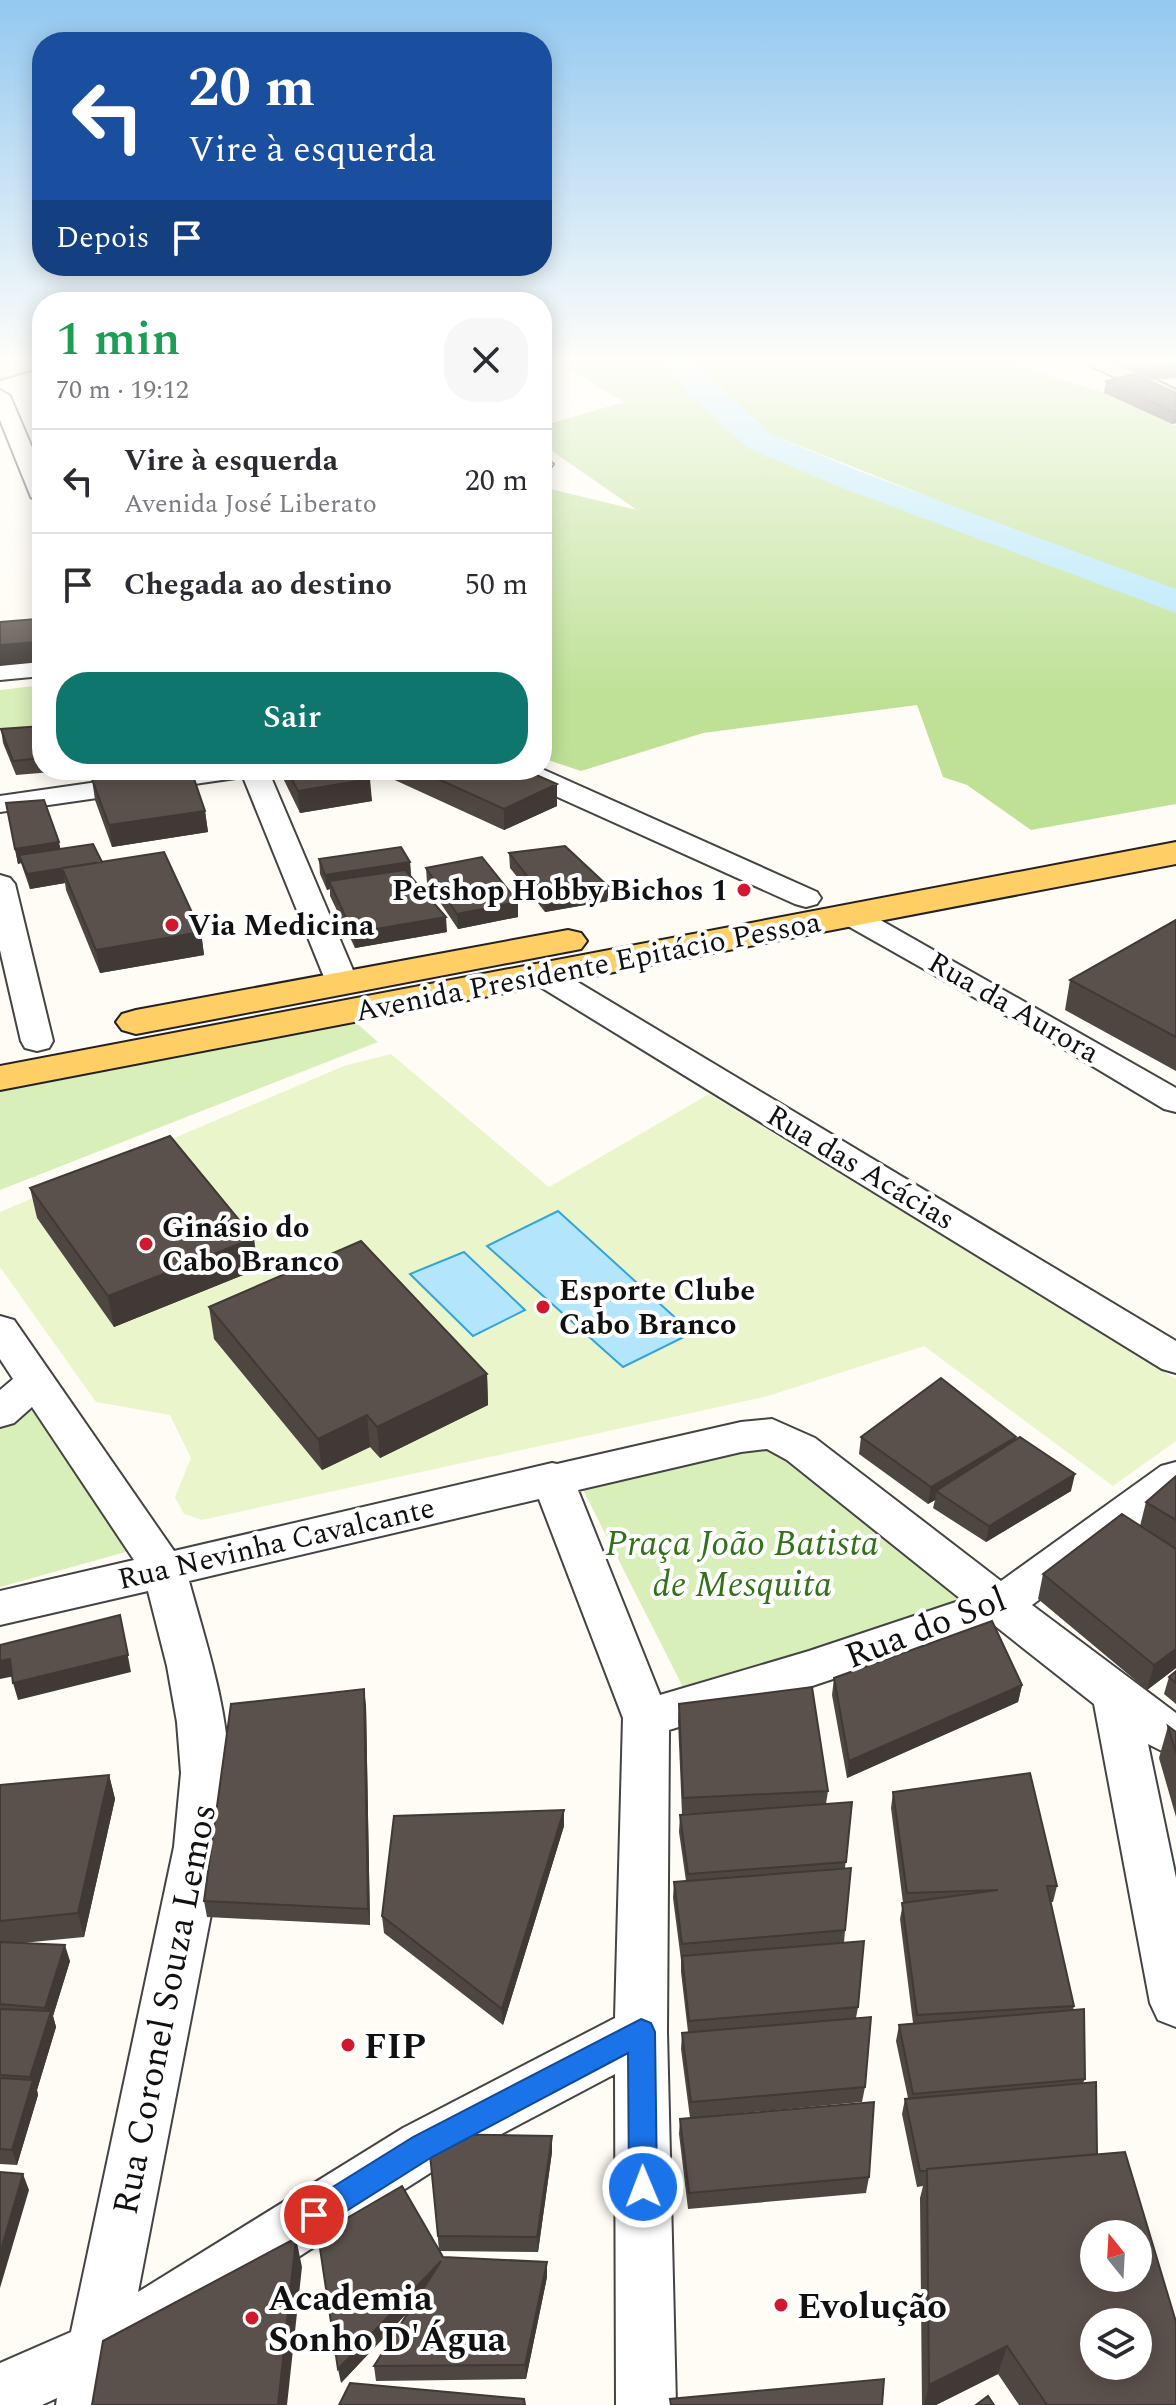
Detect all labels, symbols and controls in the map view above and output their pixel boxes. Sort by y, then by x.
text: 20 m [188,46,315,131]
icon: left [56,64,160,168]
text: Vire à esquerda [188,123,436,178]
text: Depois [56,215,149,261]
icon: arrive [165,216,209,260]
text: 1 min [56,303,181,376]
button: close [444,318,528,402]
text: 70 m · 19:12 [56,370,189,410]
text: Vire à esquerda [124,438,338,484]
text: 20 m [465,458,528,504]
icon: left [56,459,100,503]
text: Avenida José Liberato [124,484,377,524]
text: Chegada ao destino [124,562,392,608]
text: 50 m [465,562,528,608]
icon: arrive [56,563,100,607]
button: Sair [56,672,528,764]
place label: Petshop Hobby Bichos 1 [392,868,728,914]
marker: Petshop Hobby Bichos 1 [735,881,753,899]
street label: Avenida Presidente Epitácio Pessoa [352,899,825,1035]
place label: Via Medicina [188,903,375,949]
marker: Via Medicina [163,916,181,934]
street label: Rua da Aurora [919,940,1108,1076]
street label: Rua das Acácias [757,1093,964,1242]
place label: Ginásio do Cabo Branco [162,1205,339,1285]
marker: Ginásio do Cabo Branco [137,1235,155,1253]
place label: Esporte Clube Cabo Branco [559,1268,755,1348]
marker: Esporte Clube Cabo Branco [534,1298,552,1316]
street label: Rua Nevinha Cavalcante [113,1485,439,1603]
park label: Praça João Batista de Mesquita [605,1517,879,1613]
street label: Rua do Sol [837,1572,1015,1684]
street label: Rua Coronel Souza Lemos [99,1799,232,2220]
place label: FIP [364,2020,426,2075]
marker: FIP [339,2036,357,2054]
position arrow [601,2145,685,2229]
pin [280,2181,348,2249]
icon: arrive [292,2193,336,2237]
north arrow [1080,2220,1152,2292]
map controls [1080,2220,1152,2380]
place label: Academia Sonho D'Água [268,2272,507,2368]
place label: Evolução [797,2280,947,2335]
marker: Evolução [772,2296,790,2314]
button: layers [1080,2308,1152,2380]
marker: Academia Sonho D'Água [243,2309,261,2327]

